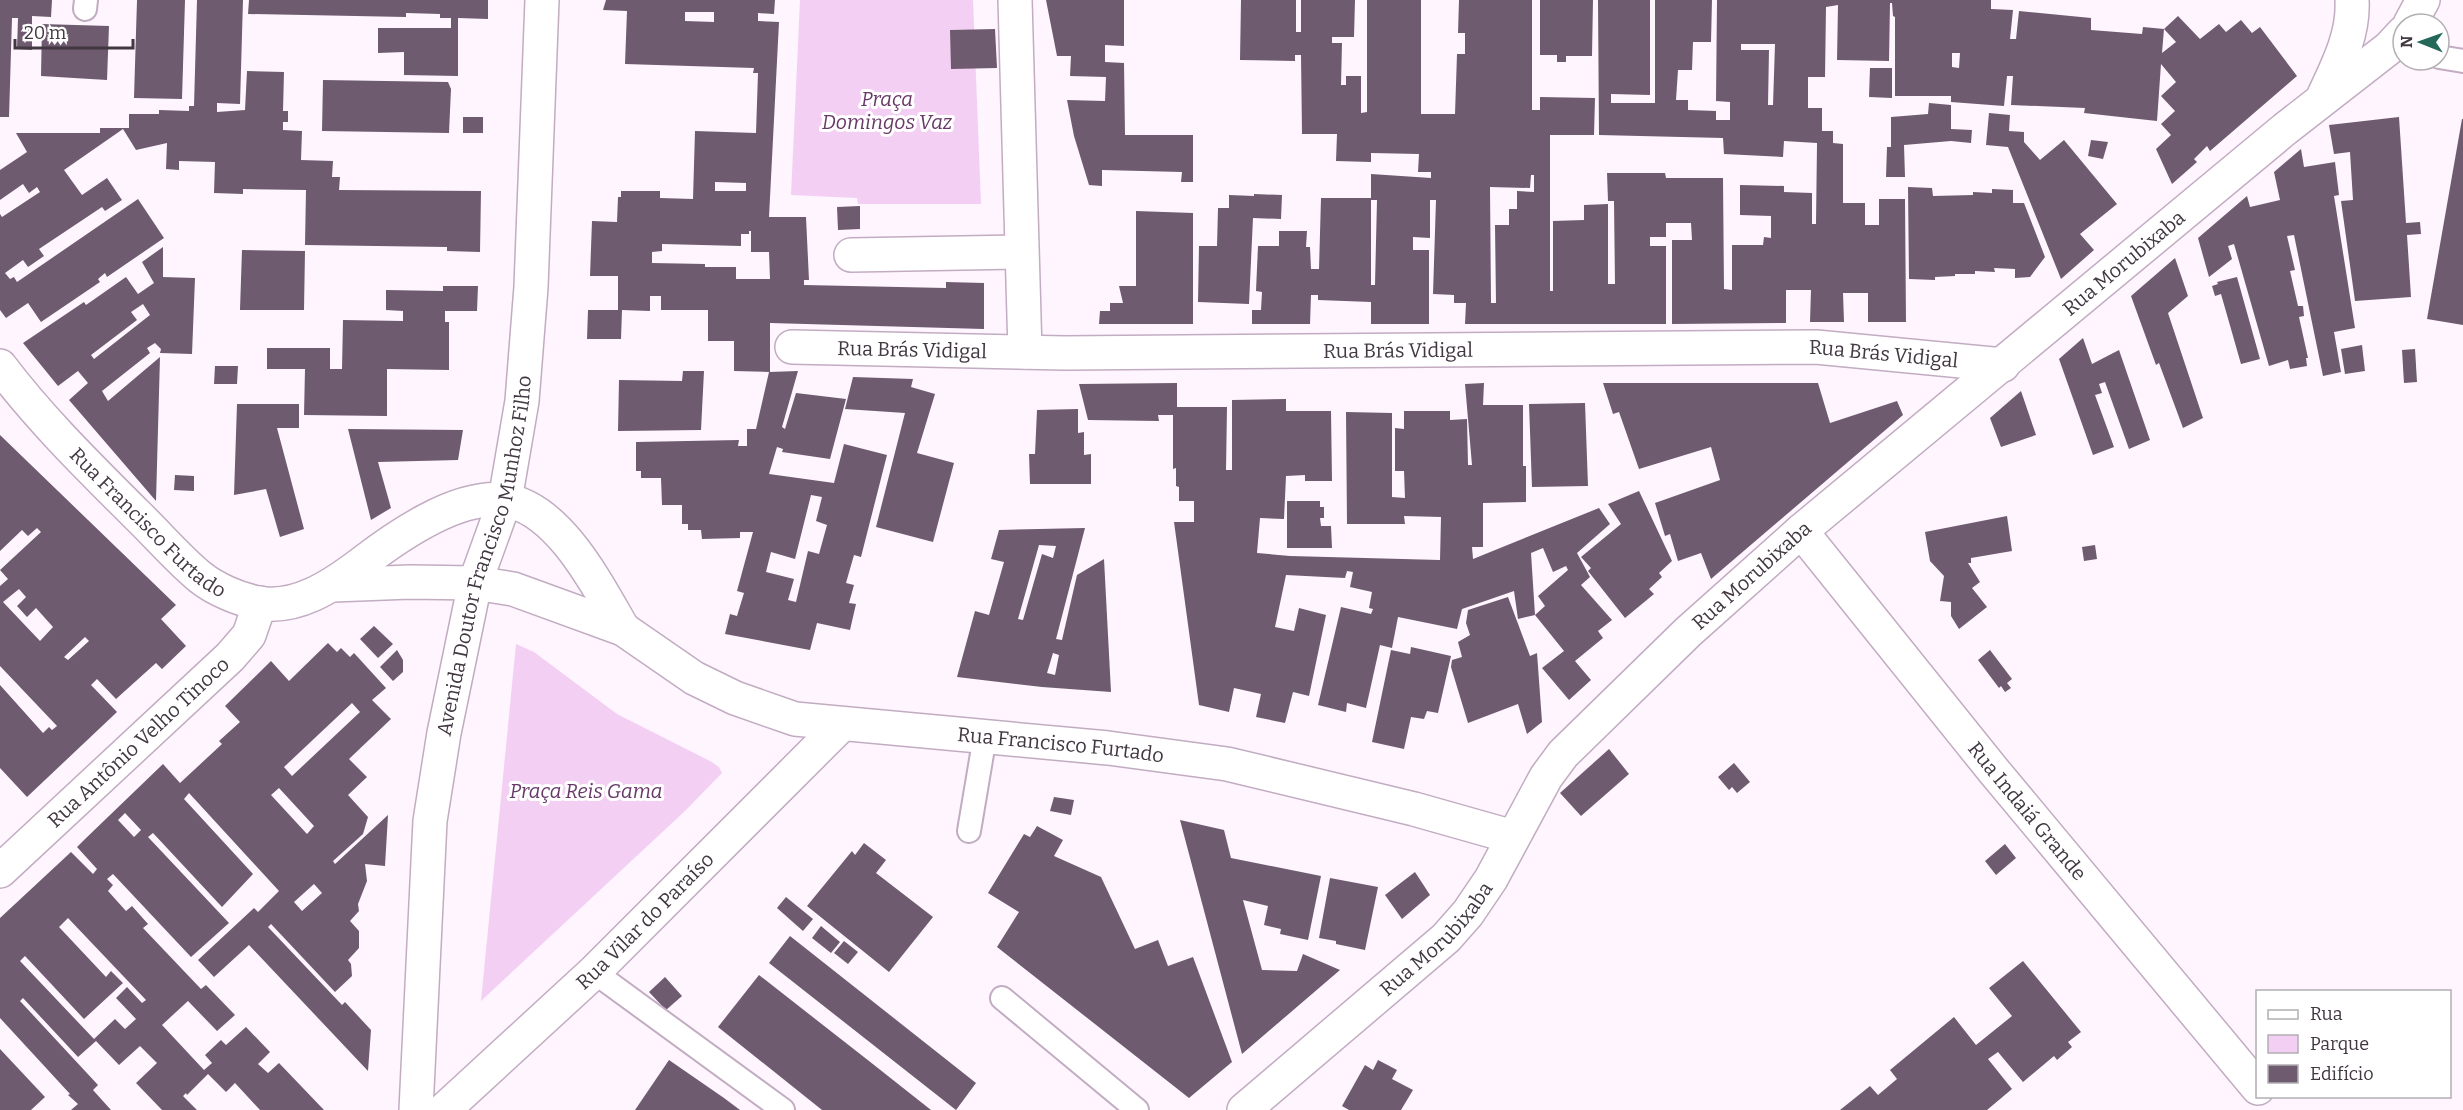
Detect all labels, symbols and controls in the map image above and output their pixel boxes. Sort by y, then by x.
scale bar [15,12,134,50]
north arrow [2391,12,2451,72]
text: 20 m [24,22,66,44]
text: N [2397,35,2416,48]
park label: Praça Domingos Vaz [822,87,953,134]
street label: Rua Morubixaba [2058,205,2190,321]
street label: Rua Brás Vidigal [1809,335,1960,373]
street label: Rua Brás Vidigal [837,336,987,363]
street label: Rua Brás Vidigal [1323,338,1473,363]
street label: Avenida Doutor Francisco Munhoz Filho [432,375,536,738]
street label: Rua Francisco Furtado [65,442,230,603]
street label: Rua Morubixaba [1687,516,1816,635]
street label: Rua Antônio Velho Tinoco [43,652,234,832]
street label: Rua Francisco Furtado [956,722,1165,767]
street label: Rua Indaiá Grande [1963,737,2092,885]
park label: Praça Reis Gama [509,779,663,803]
street label: Rua Vilar do Paraíso [571,847,719,994]
street label: Rua Morubixaba [1375,877,1498,1001]
legend [2256,990,2451,1098]
text: Rua [2310,1003,2343,1025]
text: Parque [2310,1033,2369,1055]
text: Edifício [2310,1063,2374,1085]

